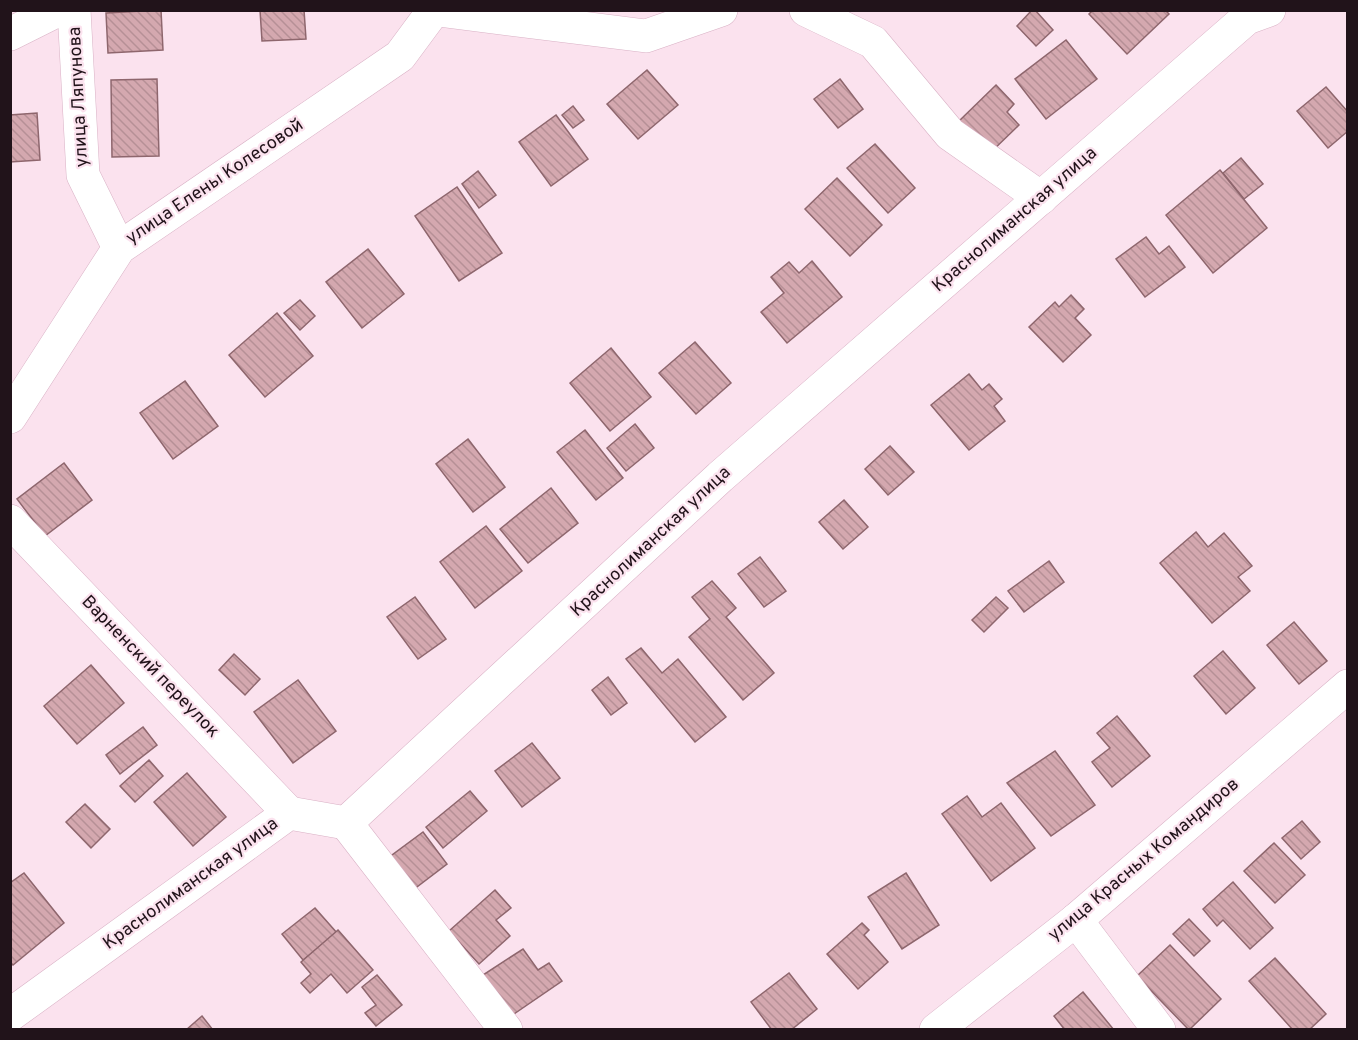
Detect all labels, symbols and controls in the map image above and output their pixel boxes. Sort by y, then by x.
street label: улица Ляпунова [64,26,94,168]
street label: улица Елены Колесовой [122,114,308,250]
street label: Краснолиманская улица [928,142,1102,298]
street label: Краснолиманская улица [566,462,736,622]
street label: Варненский переулок [76,591,224,743]
street label: улица Красных Командиров [1044,773,1244,947]
street label: Краснолиманская улица [99,813,283,955]

